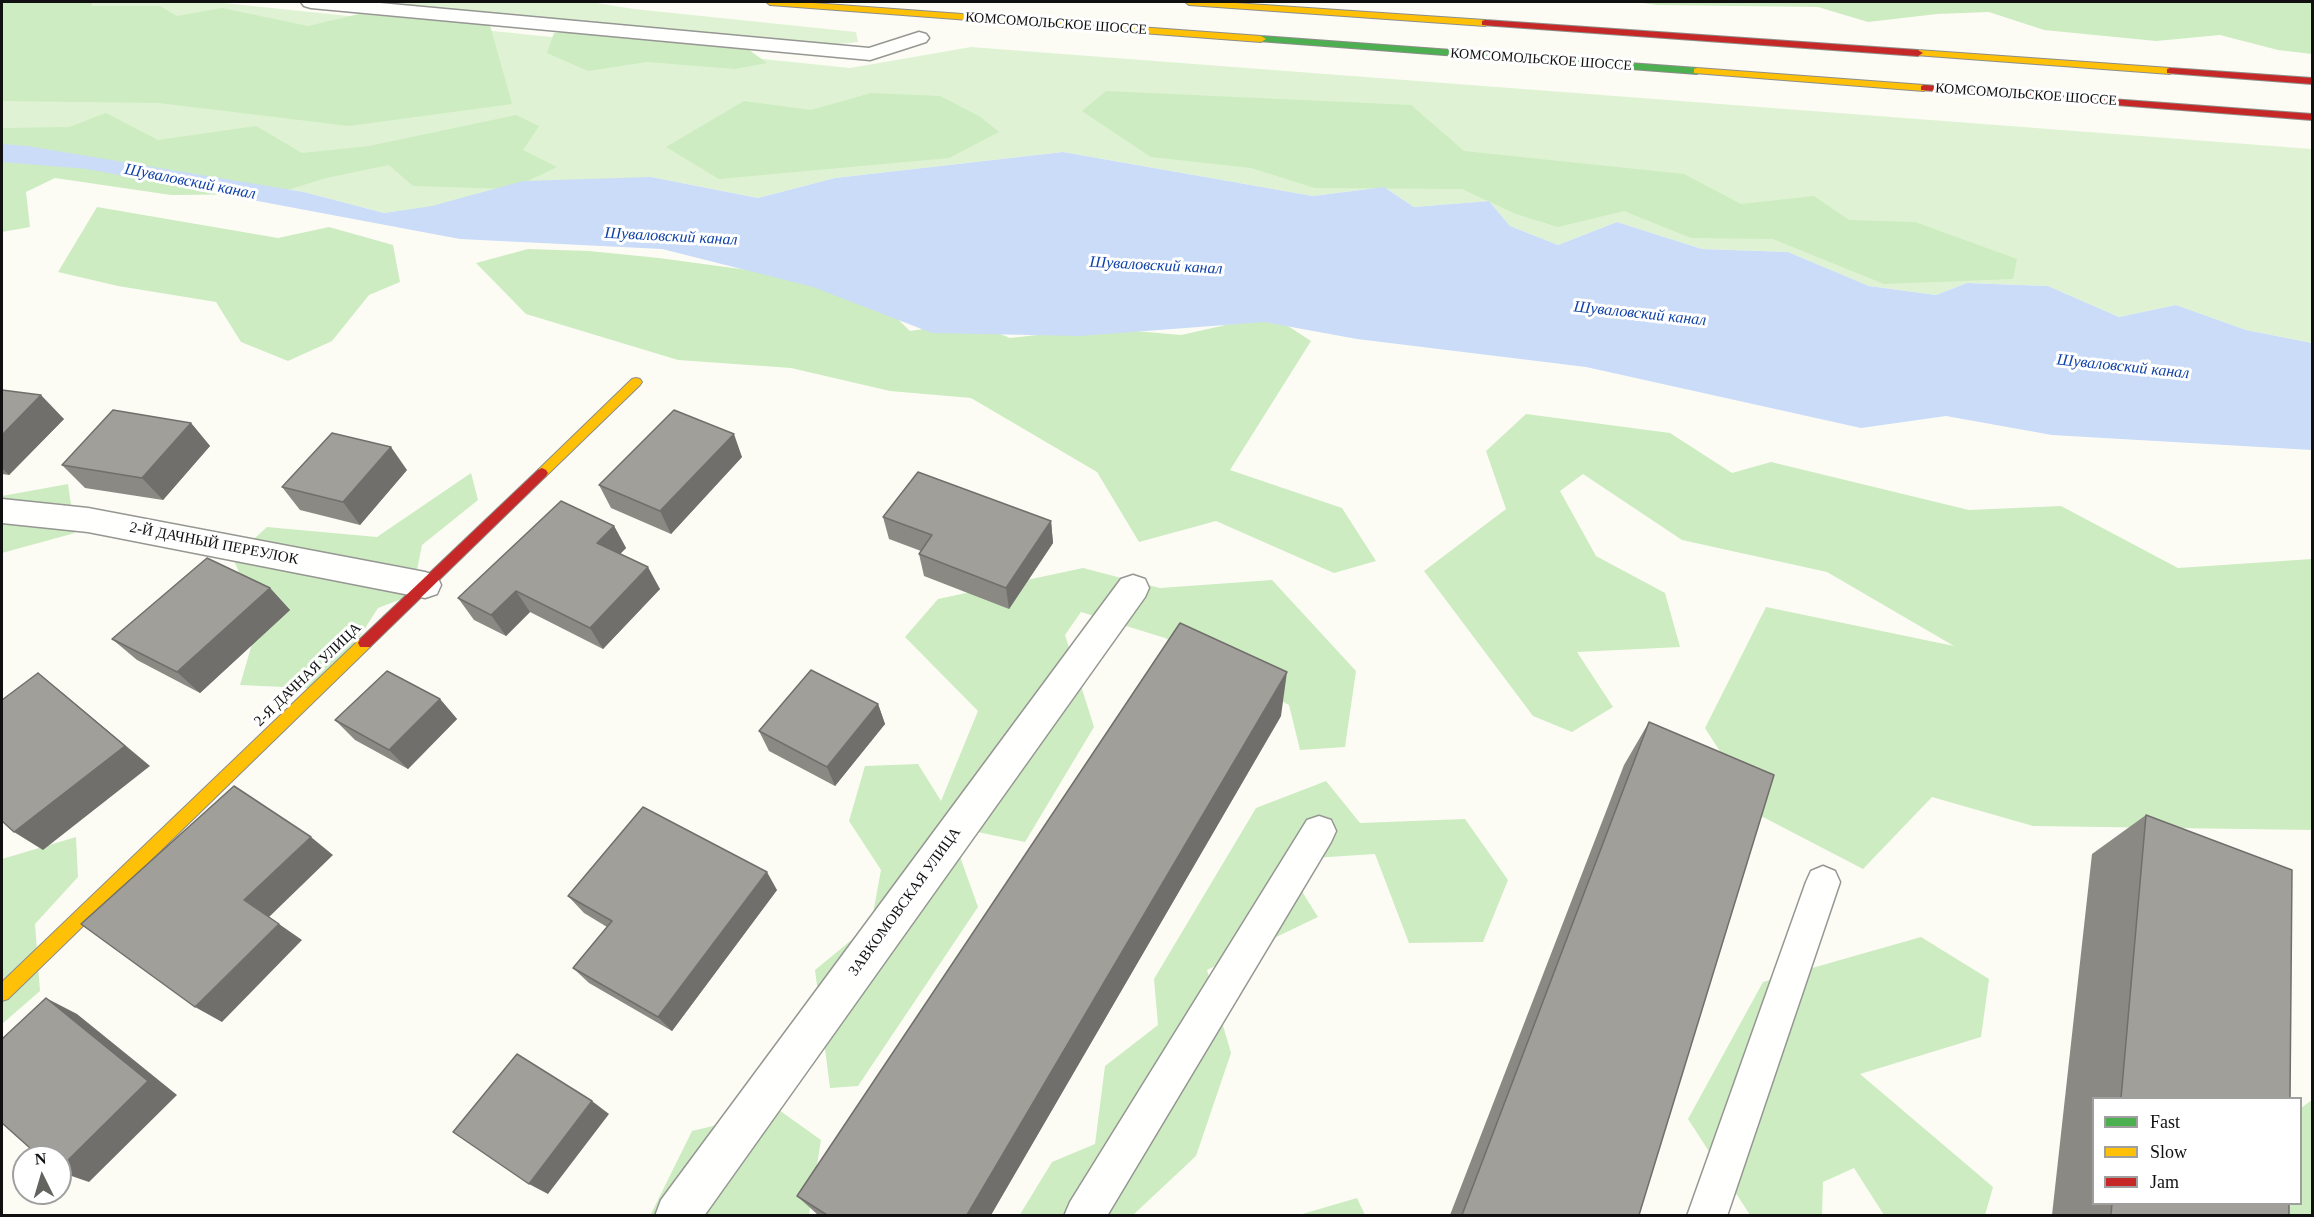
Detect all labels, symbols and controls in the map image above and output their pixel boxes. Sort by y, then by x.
street label: КОМСОМОЛЬСКОЕ ШОССЕ [965,9,1147,39]
street label: КОМСОМОЛЬСКОЕ ШОССЕ [1450,45,1632,75]
street label: КОМСОМОЛЬСКОЕ ШОССЕ [1935,80,2117,110]
water label: Шуваловский канал [123,160,257,204]
water label: Шуваловский канал [604,224,738,250]
water label: Шуваловский канал [1089,253,1223,279]
water label: Шуваловский канал [1573,297,1707,331]
water label: Шуваловский канал [2056,350,2190,384]
street label: 2-Й ДАЧНЫЙ ПЕРЕУЛОК [128,519,300,569]
street label: 2-Я ДАЧНАЯ УЛИЦА [251,619,365,731]
street label: ЗАВКОМОВСКАЯ УЛИЦА [845,824,965,980]
legend [2092,1097,2302,1205]
text: Fast [2150,1112,2180,1132]
text: Slow [2150,1142,2187,1162]
north arrow [12,1145,72,1205]
text: N [34,1150,47,1168]
text: Jam [2150,1172,2179,1192]

